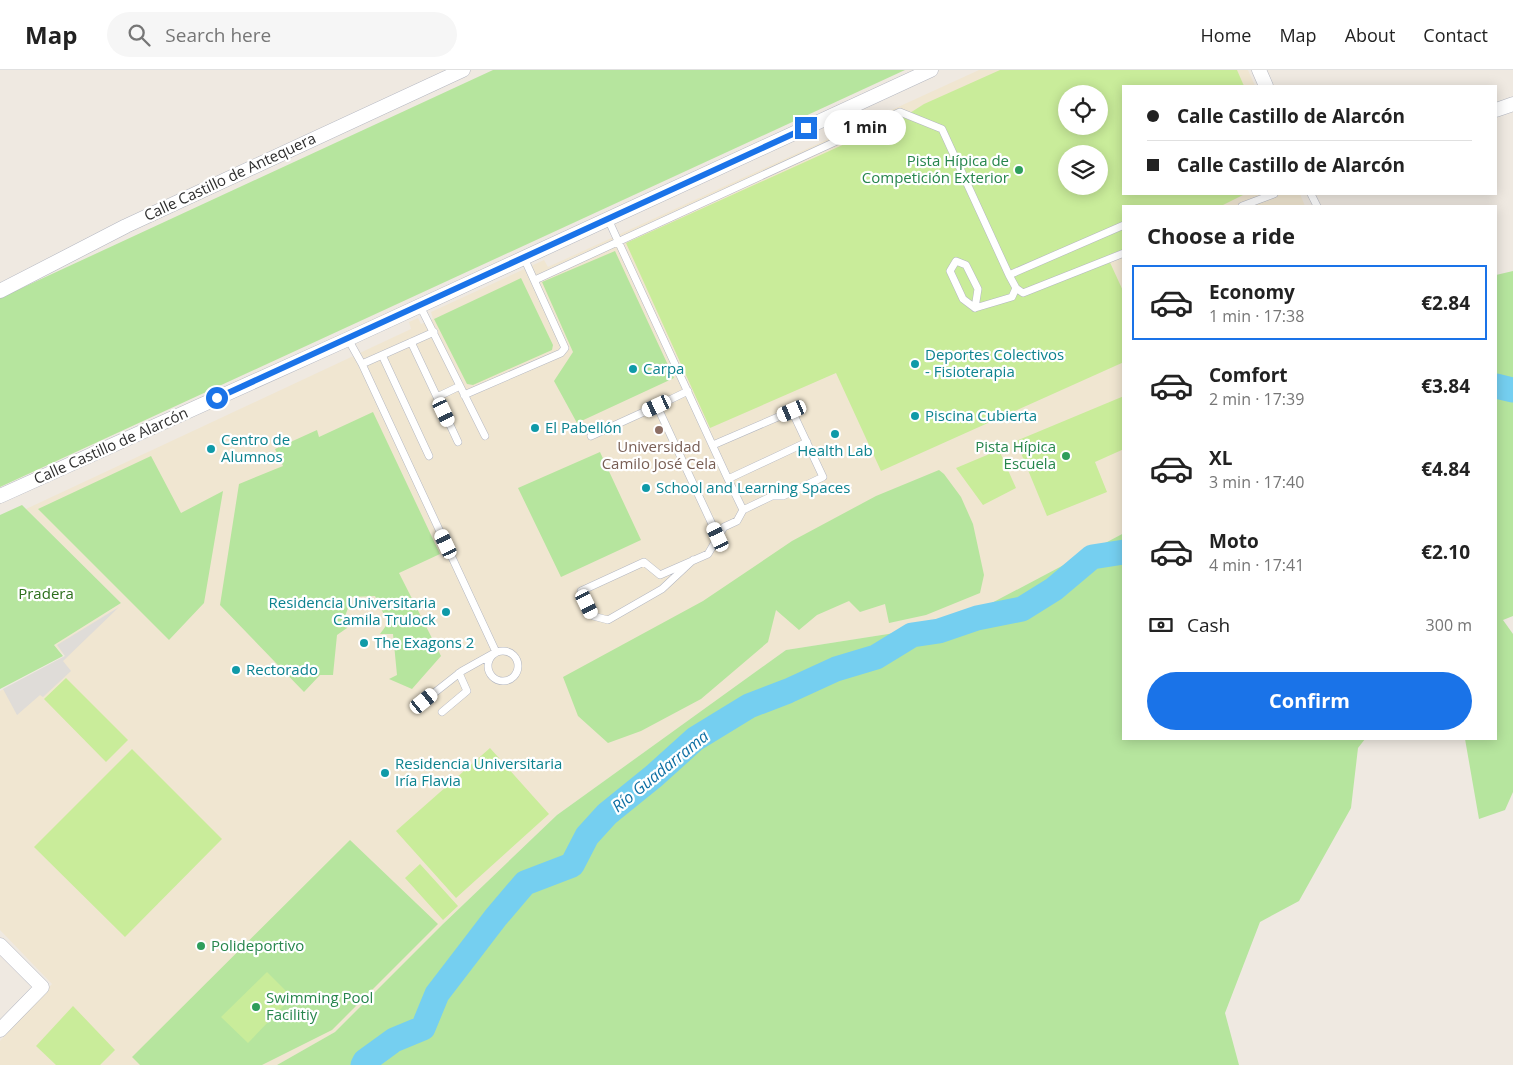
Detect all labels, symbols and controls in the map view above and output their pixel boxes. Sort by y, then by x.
search box [107,12,457,57]
text: Map [25,18,77,51]
icon: search [125,21,153,49]
text: Search here [165,22,271,48]
text: Home [1201,23,1251,47]
text: Map [1279,23,1317,47]
text: About [1345,23,1395,47]
text: Contact [1423,23,1488,47]
map controls [1058,85,1108,195]
button: locate [1058,85,1108,135]
text: Calle Castillo de Alarcón [1177,103,1405,129]
callout: 1 min [824,110,906,146]
text: 1 min [843,116,887,138]
route end [795,117,817,139]
street label: Calle Castillo de Antequera [140,127,319,225]
button: layers [1058,145,1108,195]
place label: Pista Hípica de Competición Exterior [862,150,1009,187]
text: Calle Castillo de Alarcón [1177,152,1405,178]
marker: Pista Hípica de Competición Exterior [1013,164,1025,176]
text: Choose a ride [1147,220,1295,250]
text: Economy [1209,279,1295,305]
icon: car [1149,280,1194,325]
text: €2.84 [1421,290,1470,316]
text: 1 min · 17:38 [1209,305,1304,327]
place label: Deportes Colectivos - Fisioterapia [925,344,1064,381]
place label: Carpa [643,358,684,378]
marker: Deportes Colectivos - Fisioterapia [909,358,921,370]
text: Comfort [1209,362,1288,388]
marker: Carpa [627,363,639,375]
icon: car [1149,363,1194,408]
text: €3.84 [1421,373,1470,399]
route start [206,387,228,409]
text: 2 min · 17:39 [1209,388,1304,410]
car [640,393,673,419]
car [430,395,457,429]
car [775,398,808,424]
street label: Calle Castillo de Alarcón [30,402,191,488]
place label: Piscina Cubierta [925,405,1037,425]
marker: Piscina Cubierta [909,410,921,422]
place label: El Pabellón [545,417,622,437]
marker: El Pabellón [529,422,541,434]
marker: Universidad Camilo José Cela [653,424,665,436]
marker: Health Lab [829,428,841,440]
place label: Centro de Alumnos [221,429,290,466]
place label: Universidad Camilo José Cela [602,436,716,473]
place label: Pista Hípica Escuela [975,436,1056,473]
place label: Health Lab [797,440,873,460]
marker: Centro de Alumnos [205,443,217,455]
text: XL [1209,445,1232,471]
icon: car [1149,446,1194,491]
marker: Pista Hípica Escuela [1060,450,1072,462]
text: €4.84 [1421,456,1470,482]
text: 3 min · 17:40 [1209,471,1304,493]
place label: School and Learning Spaces [656,477,850,497]
marker: School and Learning Spaces [640,482,652,494]
car [704,520,731,554]
car [432,527,459,561]
text: Moto [1209,528,1259,554]
icon: car [1149,529,1194,574]
text: €2.10 [1421,539,1470,565]
text: 4 min · 17:41 [1209,554,1304,576]
park label: Pradera [18,583,74,603]
car [573,587,600,621]
place label: Residencia Universitaria Camila Trulock [269,592,436,629]
marker: Residencia Universitaria Camila Trulock [440,606,452,618]
icon: cash [1147,611,1175,639]
text: Cash [1187,612,1230,638]
text: 300 m [1426,614,1472,636]
place label: The Exagons 2 [374,632,474,652]
marker: The Exagons 2 [358,637,370,649]
place label: Rectorado [246,659,318,679]
marker: Rectorado [230,664,242,676]
button: Confirm [1147,672,1472,730]
car [407,686,440,716]
water label: Río Guadarrama [607,725,713,817]
place label: Residencia Universitaria Iría Flavia [395,753,562,790]
marker: Residencia Universitaria Iría Flavia [379,767,391,779]
place label: Polideportivo [211,935,304,955]
marker: Polideportivo [195,940,207,952]
place label: Swimming Pool Facilitiy [266,987,373,1024]
marker: Swimming Pool Facilitiy [250,1001,262,1013]

